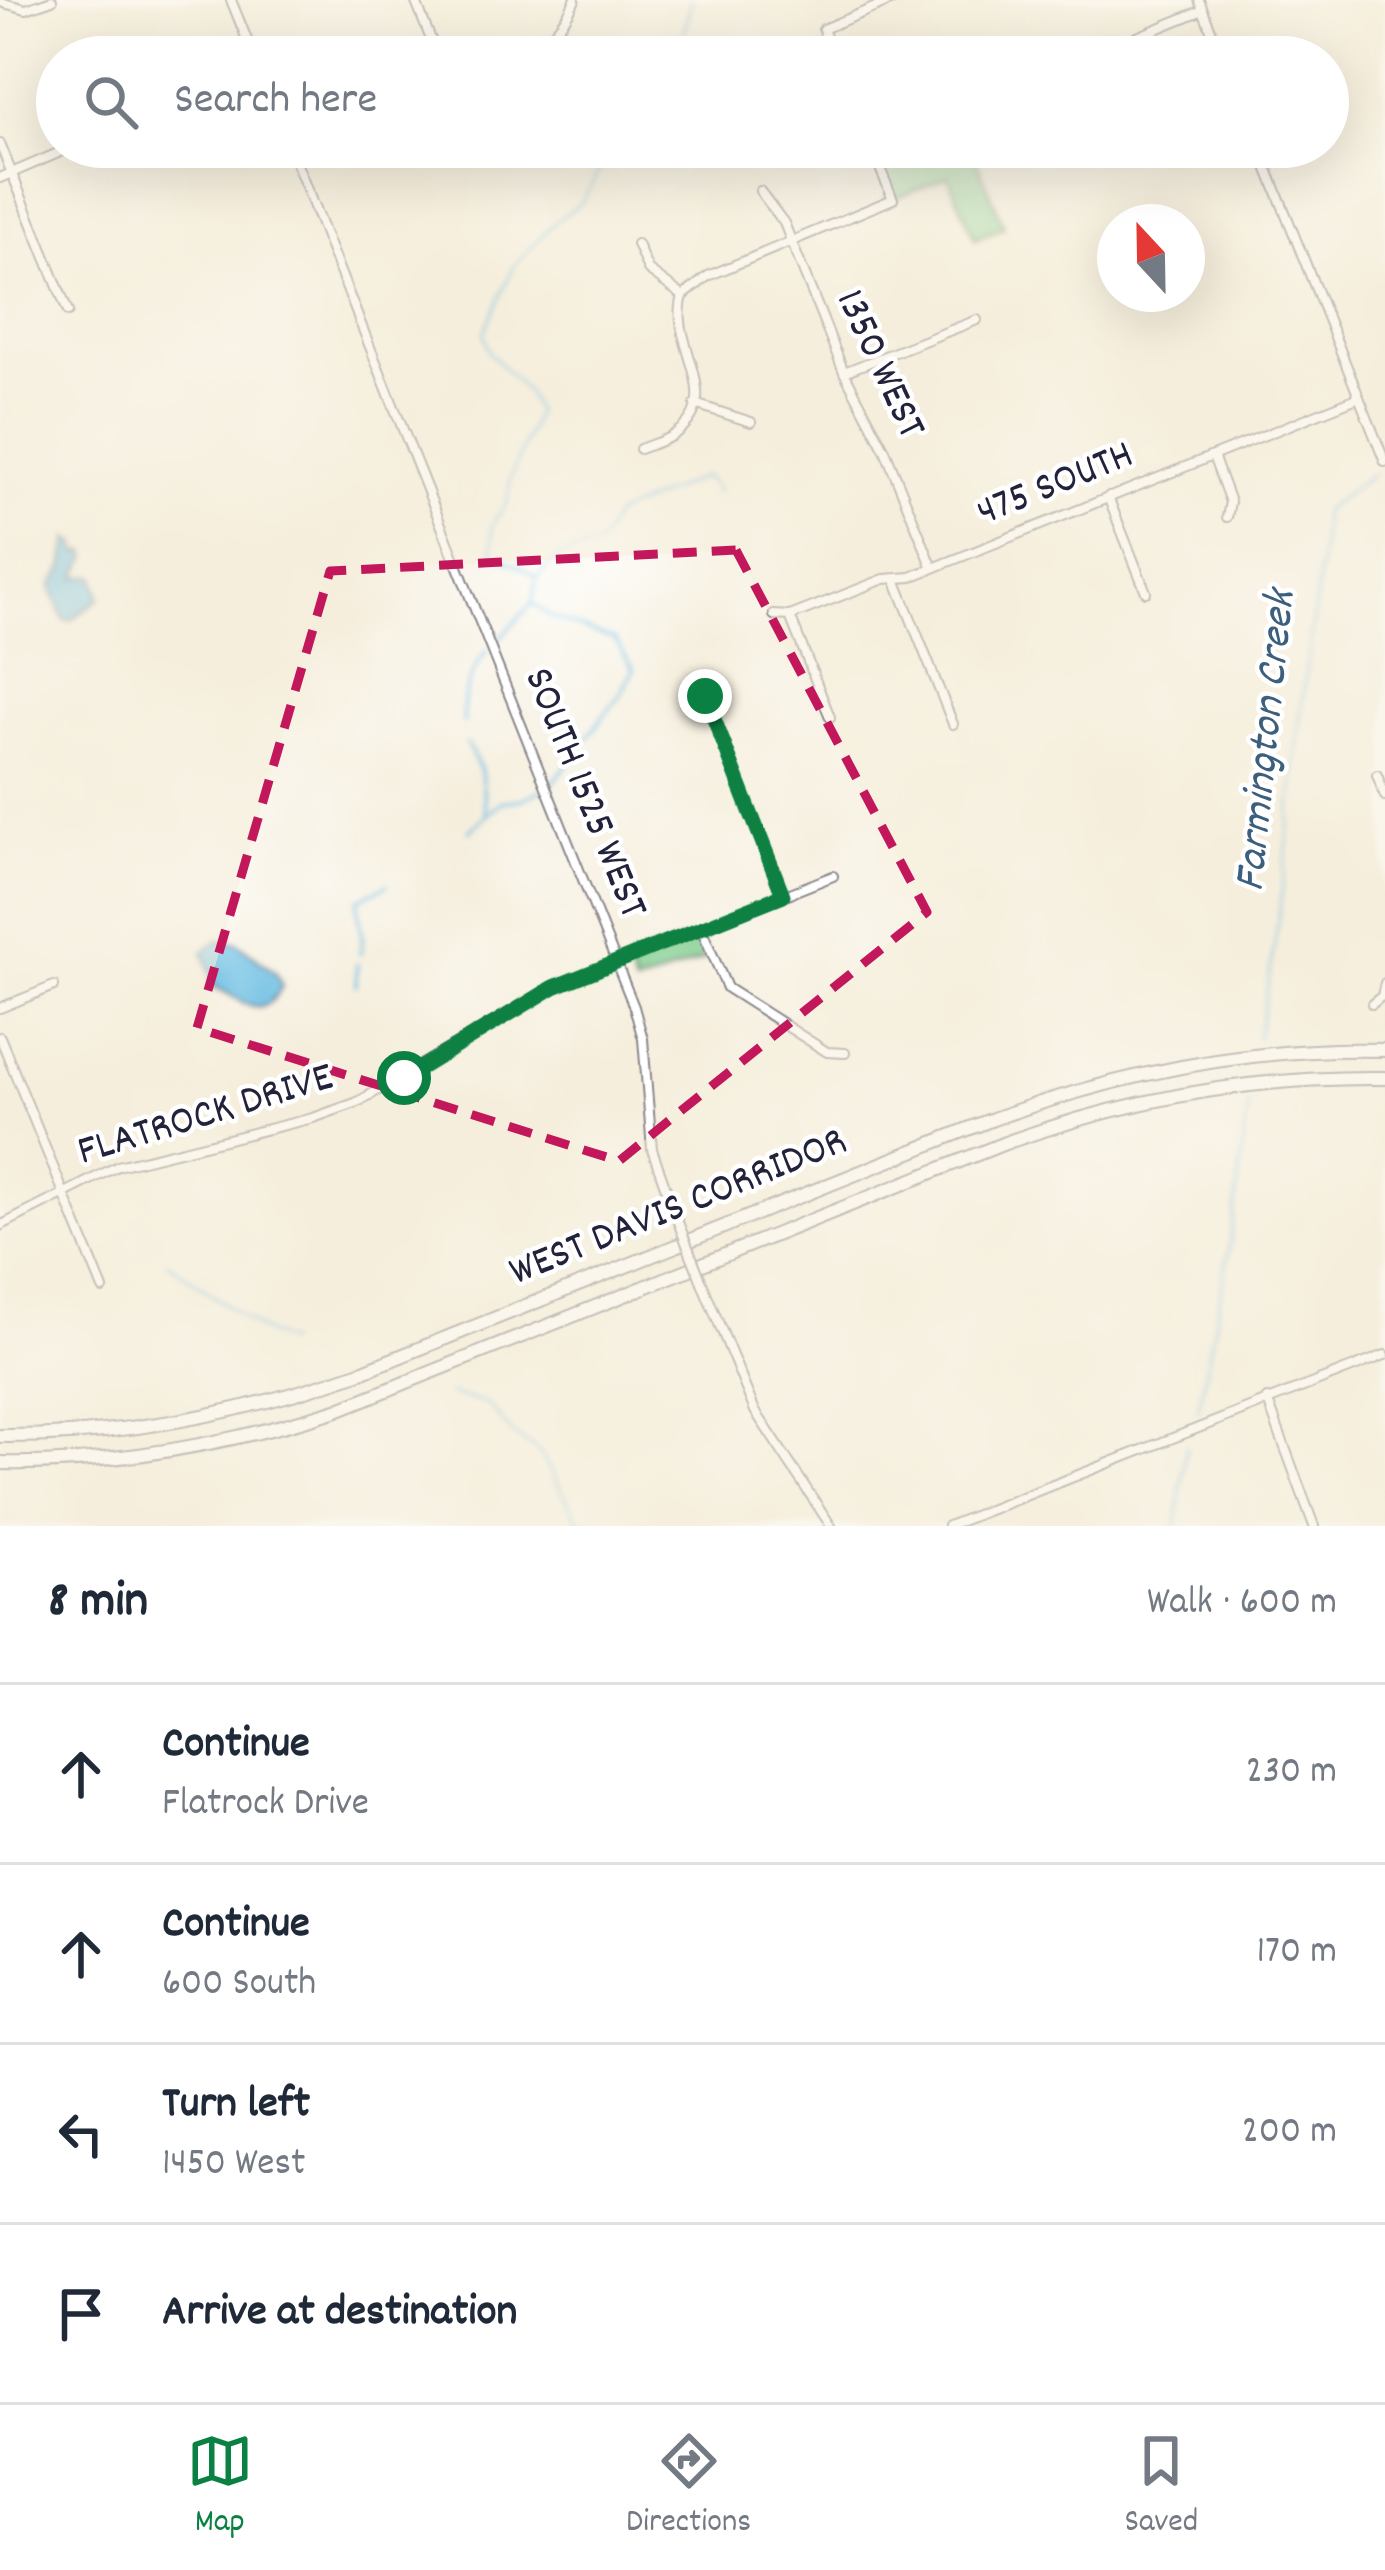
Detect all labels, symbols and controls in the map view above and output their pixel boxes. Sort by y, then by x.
search box [36,36,1349,168]
icon: search [78,69,144,135]
text: Search here [174,70,377,134]
north arrow [1097,204,1205,312]
street label: 1350 WEST [817,281,939,450]
street label: 475 SOUTH [969,428,1143,544]
water label: Farmington Creek [1220,584,1316,895]
street label: SOUTH 1525 WEST [505,660,661,928]
route end [678,669,732,723]
street label: FLATROCK DRIVE [71,1050,341,1184]
route start [377,1051,431,1105]
street label: WEST DAVIS CORRIDOR [501,1114,857,1304]
text: 8 min [48,1568,148,1640]
text: Walk · 600 m [1147,1577,1337,1632]
text: Continue [162,1714,310,1778]
icon: ahead [48,1741,114,1807]
text: 230 m [1246,1746,1337,1801]
text: Flatrock Drive [162,1778,369,1833]
text: Continue [162,1894,310,1958]
icon: ahead [48,1921,114,1987]
text: 170 m [1257,1926,1337,1981]
text: 600 South [162,1958,316,2013]
text: Turn left [162,2074,310,2138]
icon: left [48,2101,114,2167]
text: 200 m [1242,2106,1337,2161]
text: 1450 West [162,2138,305,2193]
icon: arrive [48,2281,114,2347]
text: Arrive at destination [162,2282,517,2346]
tab: Map [187,2428,253,2547]
tab: Directions [626,2428,751,2547]
tab: Saved [1125,2428,1198,2547]

